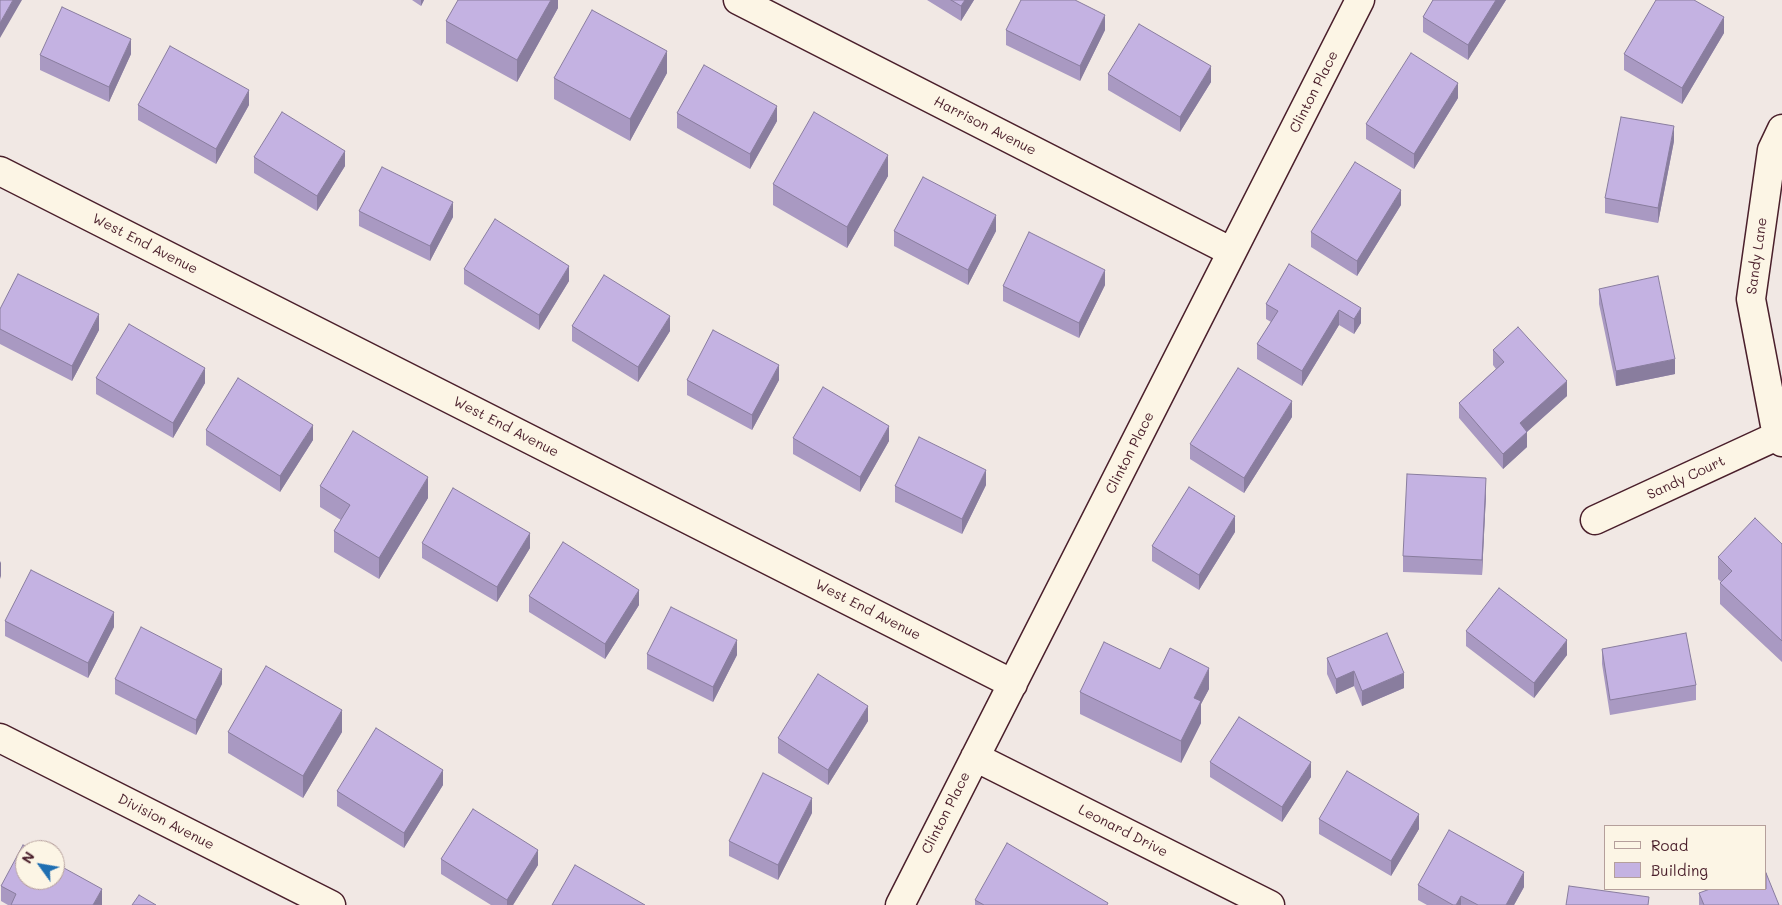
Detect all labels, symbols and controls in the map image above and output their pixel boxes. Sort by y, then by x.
street label: Clinton Place [1286,48,1342,136]
street label: Harrison Avenue [931,93,1039,159]
street label: West End Avenue [90,210,200,278]
street label: Sandy Lane [1743,216,1771,296]
street label: West End Avenue [451,393,561,461]
street label: Clinton Place [1102,409,1158,497]
street label: Sandy Court [1644,453,1728,503]
street label: West End Avenue [813,576,923,644]
street label: Clinton Place [918,769,974,857]
street label: Division Avenue [115,791,217,853]
street label: Leonard Drive [1075,801,1171,861]
legend [1604,825,1767,890]
text: Road [1651,835,1688,855]
north arrow [15,840,65,890]
text: N [17,848,39,867]
text: Building [1651,860,1708,880]

